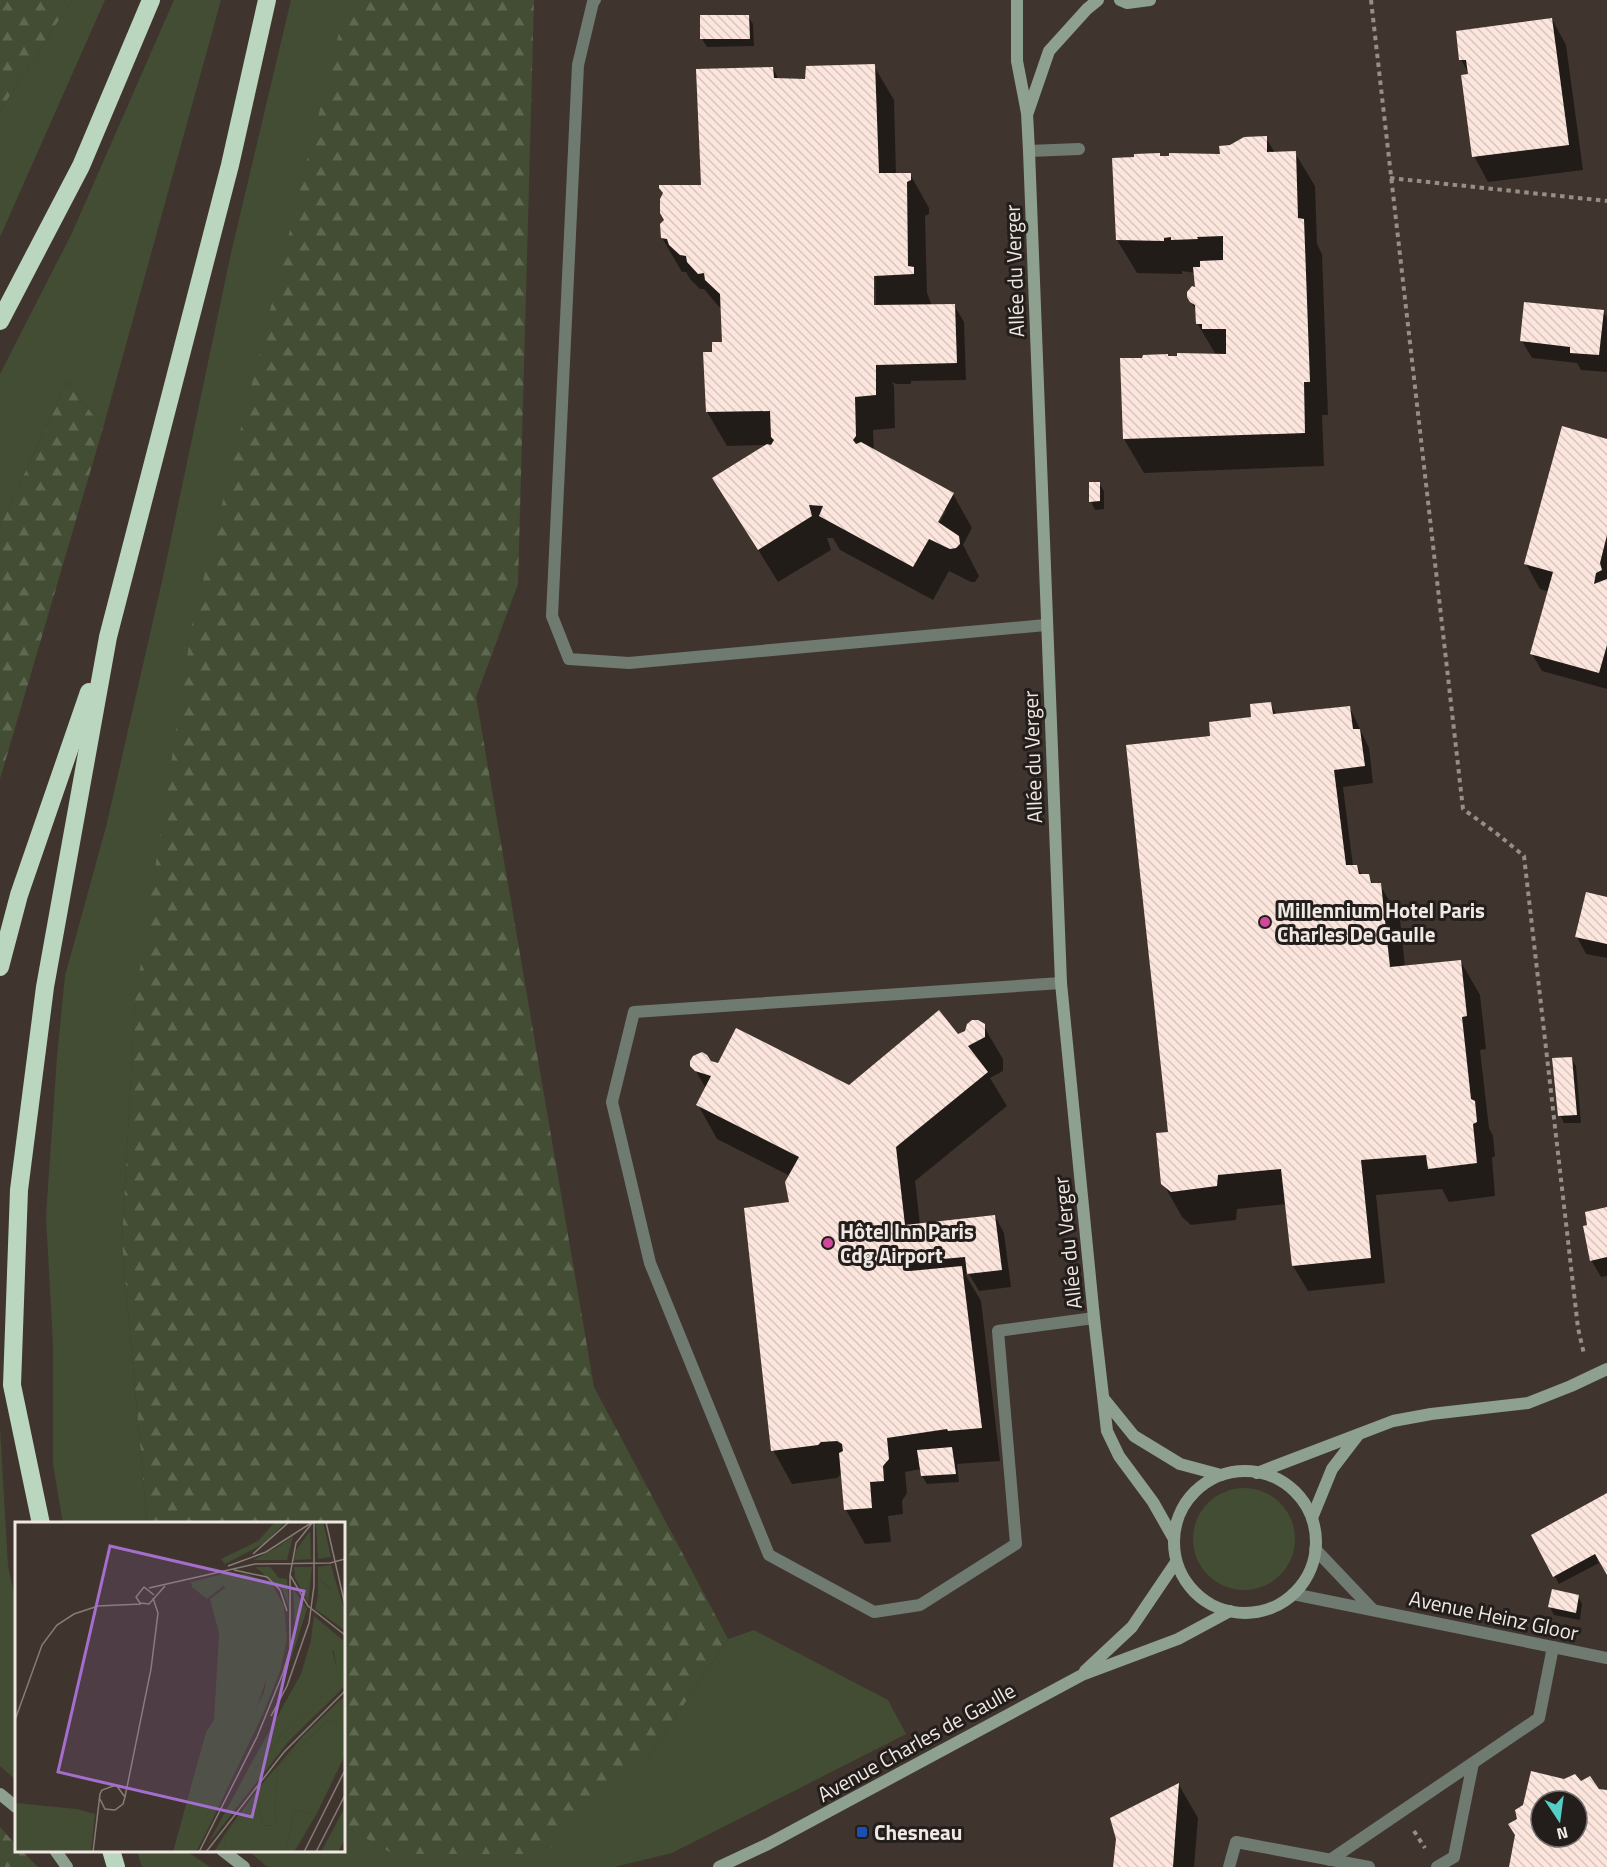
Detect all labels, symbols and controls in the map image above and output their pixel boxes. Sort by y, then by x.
street label: Allée du Verger [996,204,1032,338]
street label: Allée du Verger [1014,690,1050,824]
place label: Millennium Hotel Paris Charles De Gaulle [1277,894,1485,950]
marker: Millennium Hotel Paris Charles De Gaulle [1258,915,1272,929]
street label: Allée du Verger [1044,1175,1090,1311]
place label: Hôtel Inn Paris Cdg Airport [840,1215,974,1271]
marker: Hôtel Inn Paris Cdg Airport [821,1236,835,1250]
inset map [15,1522,345,1852]
street label: Avenue Heinz Gloor [1406,1581,1582,1649]
street label: Avenue Charles de Gaulle [811,1674,1021,1810]
north arrow [1529,1789,1589,1849]
place label: Chesneau [874,1816,962,1848]
text: N [1554,1821,1570,1847]
marker: Chesneau [855,1825,869,1839]

